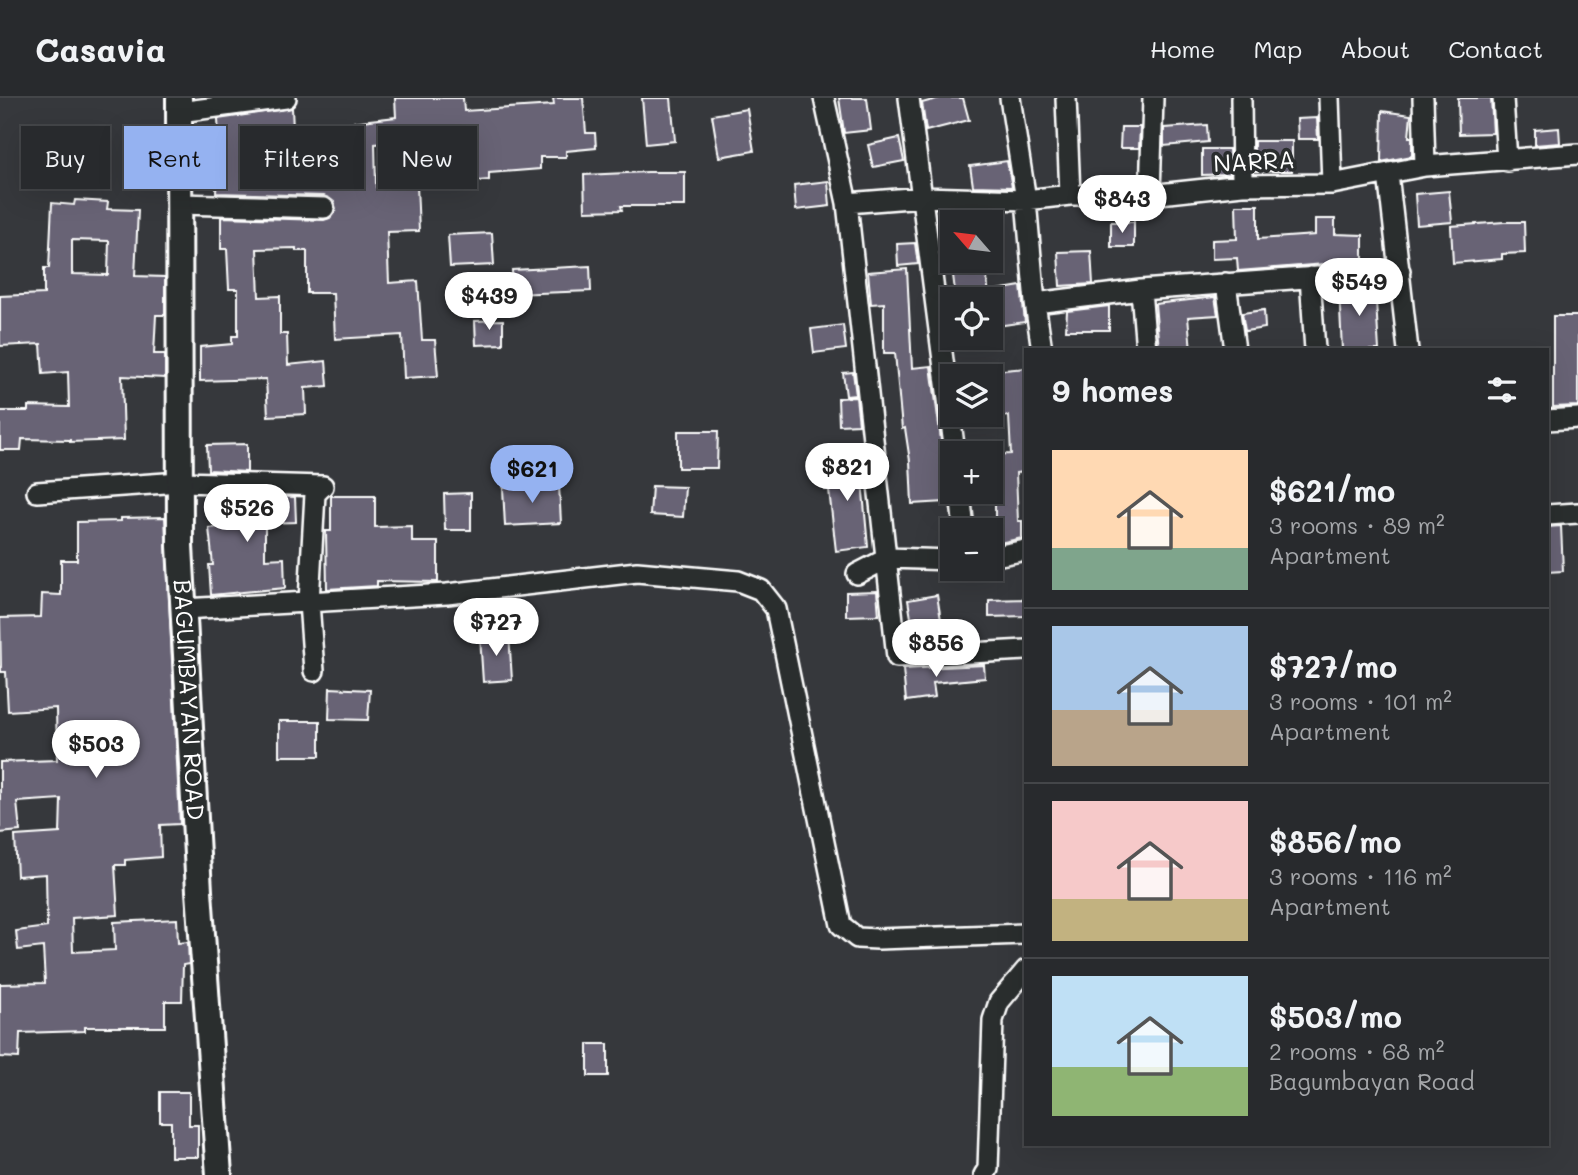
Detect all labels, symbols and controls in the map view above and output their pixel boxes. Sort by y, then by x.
text: Casavia [35,27,166,70]
text: Home [1150,33,1215,64]
text: Map [1253,33,1302,64]
text: About [1340,33,1410,64]
text: Contact [1448,33,1543,64]
chip: Buy [21,126,110,189]
chip: Rent [124,126,226,189]
chip: Filters [240,126,364,189]
chip: New [378,126,477,189]
street label: NARRA [1212,143,1296,178]
pin: $843 [1081,176,1163,235]
text: $843 [1094,183,1150,213]
north arrow [940,210,1003,273]
map controls [940,210,1003,581]
pin: $549 [1318,258,1400,318]
text: $549 [1331,266,1387,296]
pin: $439 [448,272,530,332]
text: $439 [461,280,517,310]
button: locate [940,287,1003,350]
button: layers [940,364,1003,427]
text: 9 homes [1052,370,1173,410]
icon: filters [1483,371,1521,409]
button: + [940,441,1003,504]
pin: $821 [806,444,888,503]
pin: $621 [491,446,573,505]
text: $821 [821,451,873,481]
text: $621 [506,453,558,483]
text: $621/mo [1269,470,1395,510]
icon: home [1108,478,1192,562]
pin: $526 [206,484,288,544]
text: $526 [220,492,274,522]
text: 3 rooms · 89 m² [1269,510,1445,540]
button: − [940,518,1003,581]
text: Apartment [1269,540,1391,570]
street label: BAGUMBAYAN ROAD [168,578,212,821]
pin: $727 [455,598,537,658]
text: $727 [470,606,522,636]
pin: $856 [895,620,977,679]
text: $856 [908,627,964,657]
text: $727/mo [1269,646,1397,686]
icon: home [1108,654,1192,738]
text: 3 rooms · 101 m² [1269,686,1452,716]
text: Apartment [1269,716,1391,746]
pin: $503 [55,720,137,780]
text: $503 [68,728,124,758]
text: $856/mo [1269,821,1401,861]
icon: home [1108,829,1192,913]
text: 3 rooms · 116 m² [1269,861,1452,891]
text: Apartment [1269,891,1391,921]
text: $503/mo [1269,996,1402,1036]
icon: home [1108,1004,1192,1088]
text: 2 rooms · 68 m² [1269,1036,1444,1066]
text: Bagumbayan Road [1269,1066,1475,1096]

